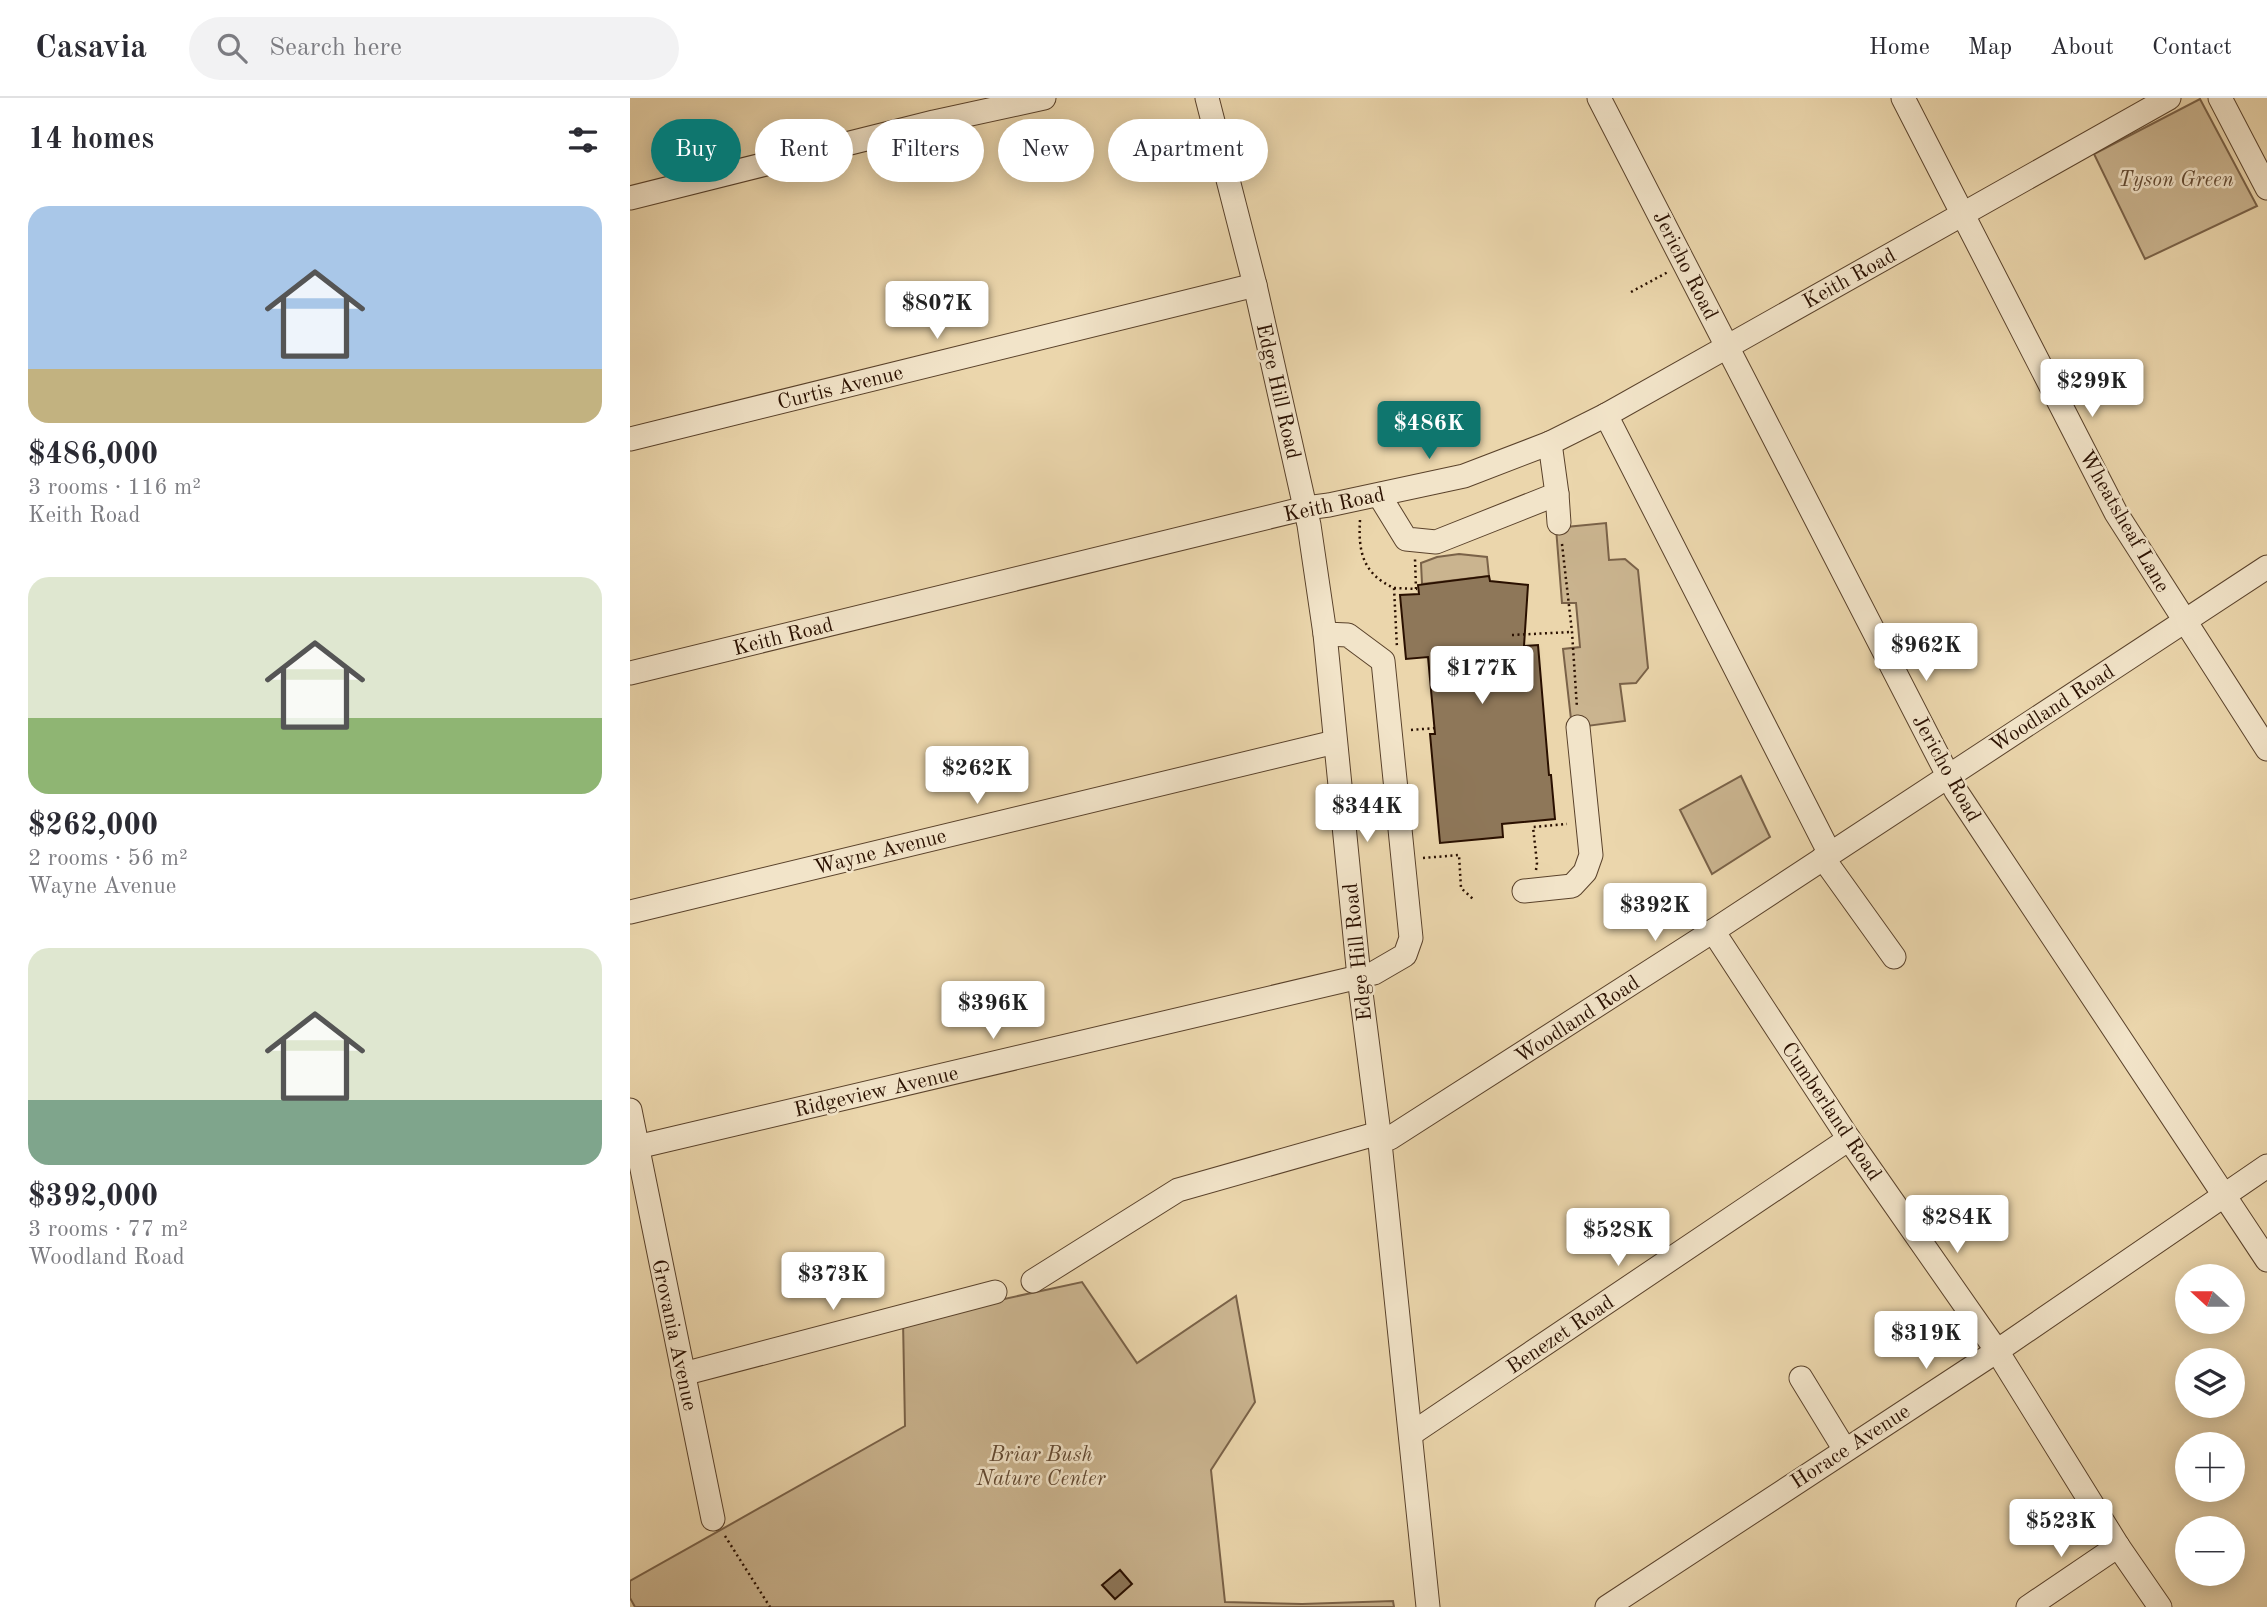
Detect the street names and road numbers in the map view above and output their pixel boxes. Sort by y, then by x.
street label: Jericho Road [1648,208,1721,323]
street label: Keith Road [1800,245,1900,313]
street label: Edge Hill Road [1252,321,1303,461]
street label: Curtis Avenue [775,363,905,414]
street label: Wheatsheaf Lane [2075,447,2173,596]
street label: Keith Road [1282,485,1387,526]
street label: Keith Road [731,615,836,660]
street label: Woodland Road [1987,661,2119,757]
street label: Jericho Road [1908,712,1984,826]
street label: Wayne Avenue [812,826,949,879]
street label: Edge Hill Road [1341,882,1376,1022]
street label: Woodland Road [1512,972,1644,1068]
street label: Cumberland Road [1777,1039,1885,1185]
street label: Ridgeview Avenue [792,1063,961,1122]
street label: Grovania Avenue [647,1258,700,1413]
street label: Benezet Road [1504,1292,1618,1379]
street label: Horace Avenue [1788,1401,1914,1493]

